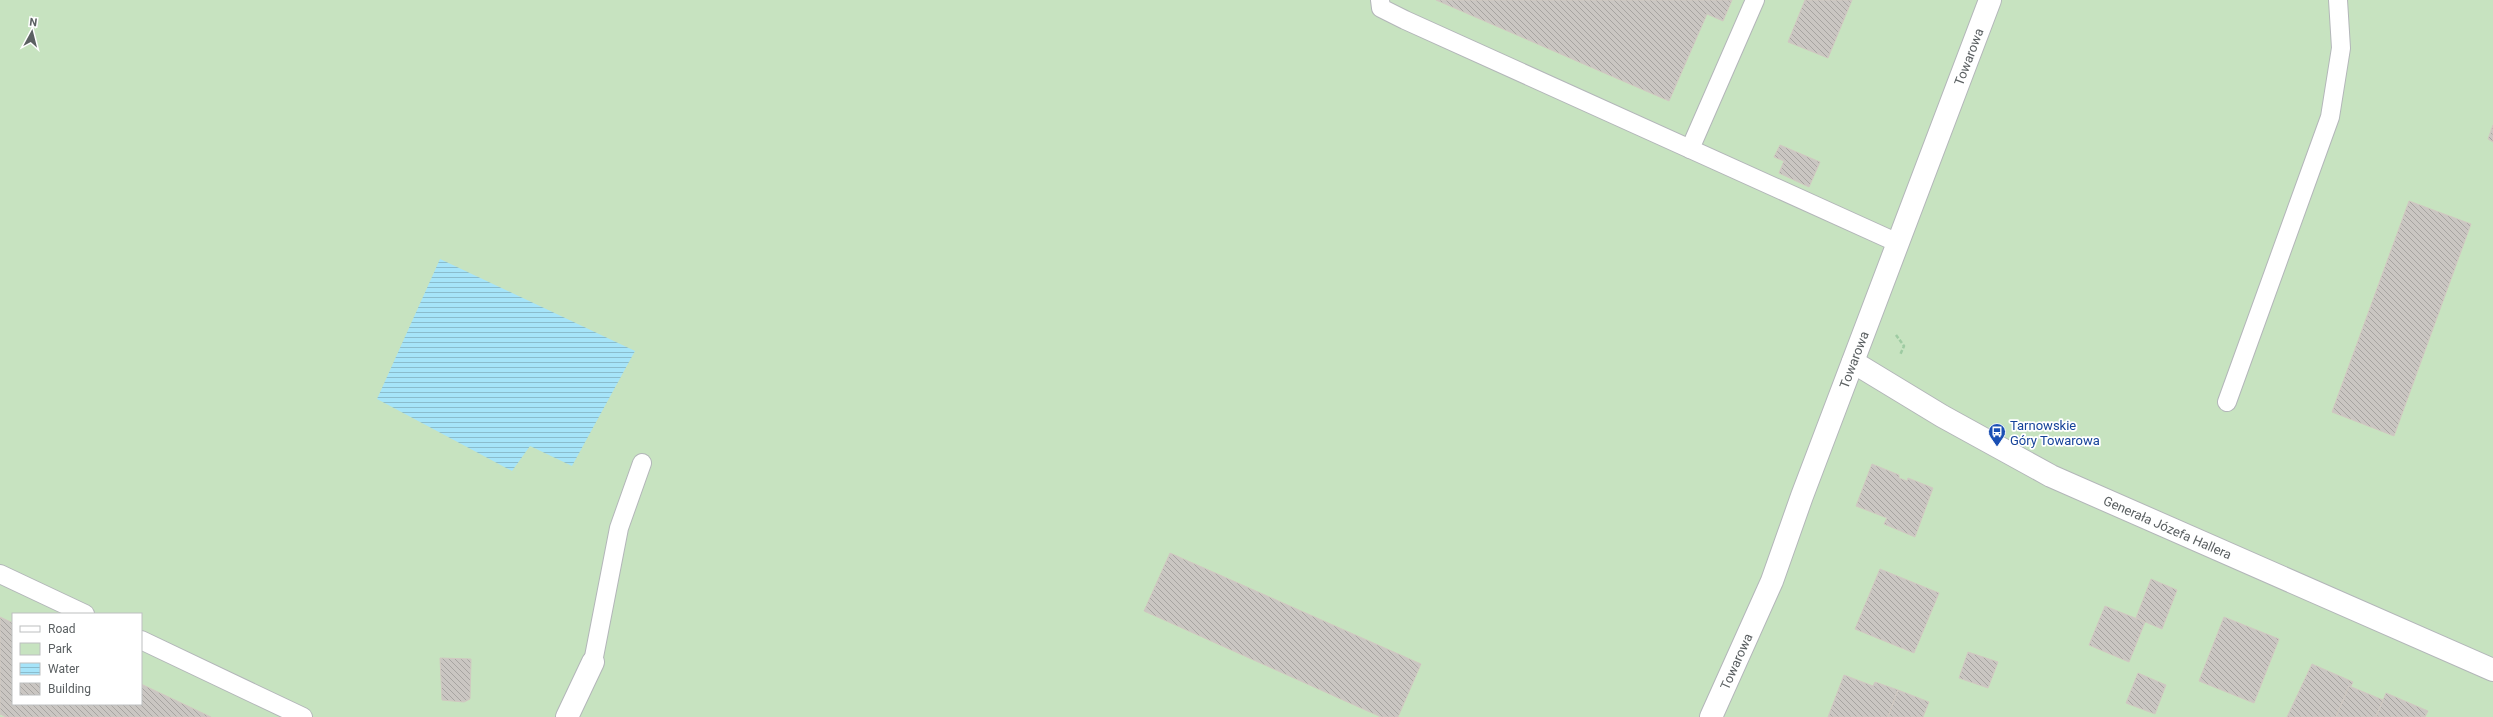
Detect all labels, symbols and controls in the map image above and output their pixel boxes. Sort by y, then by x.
north arrow [12,12,52,52]
text: N [29,16,38,30]
street label: Towarowa [1951,26,1987,88]
street label: Towarowa [1837,329,1872,391]
place label: Tarnowskie Góry Towarowa [2010,418,2100,448]
bus stop icon: Tarnowskie Góry Towarowa [1987,422,2007,447]
street label: Generała Józefa Hallera [2101,493,2234,562]
legend [12,613,142,705]
text: Road [48,622,76,636]
street label: Towarowa [1717,631,1756,692]
text: Park [48,642,73,656]
text: Water [48,662,79,676]
text: Building [48,682,91,696]

